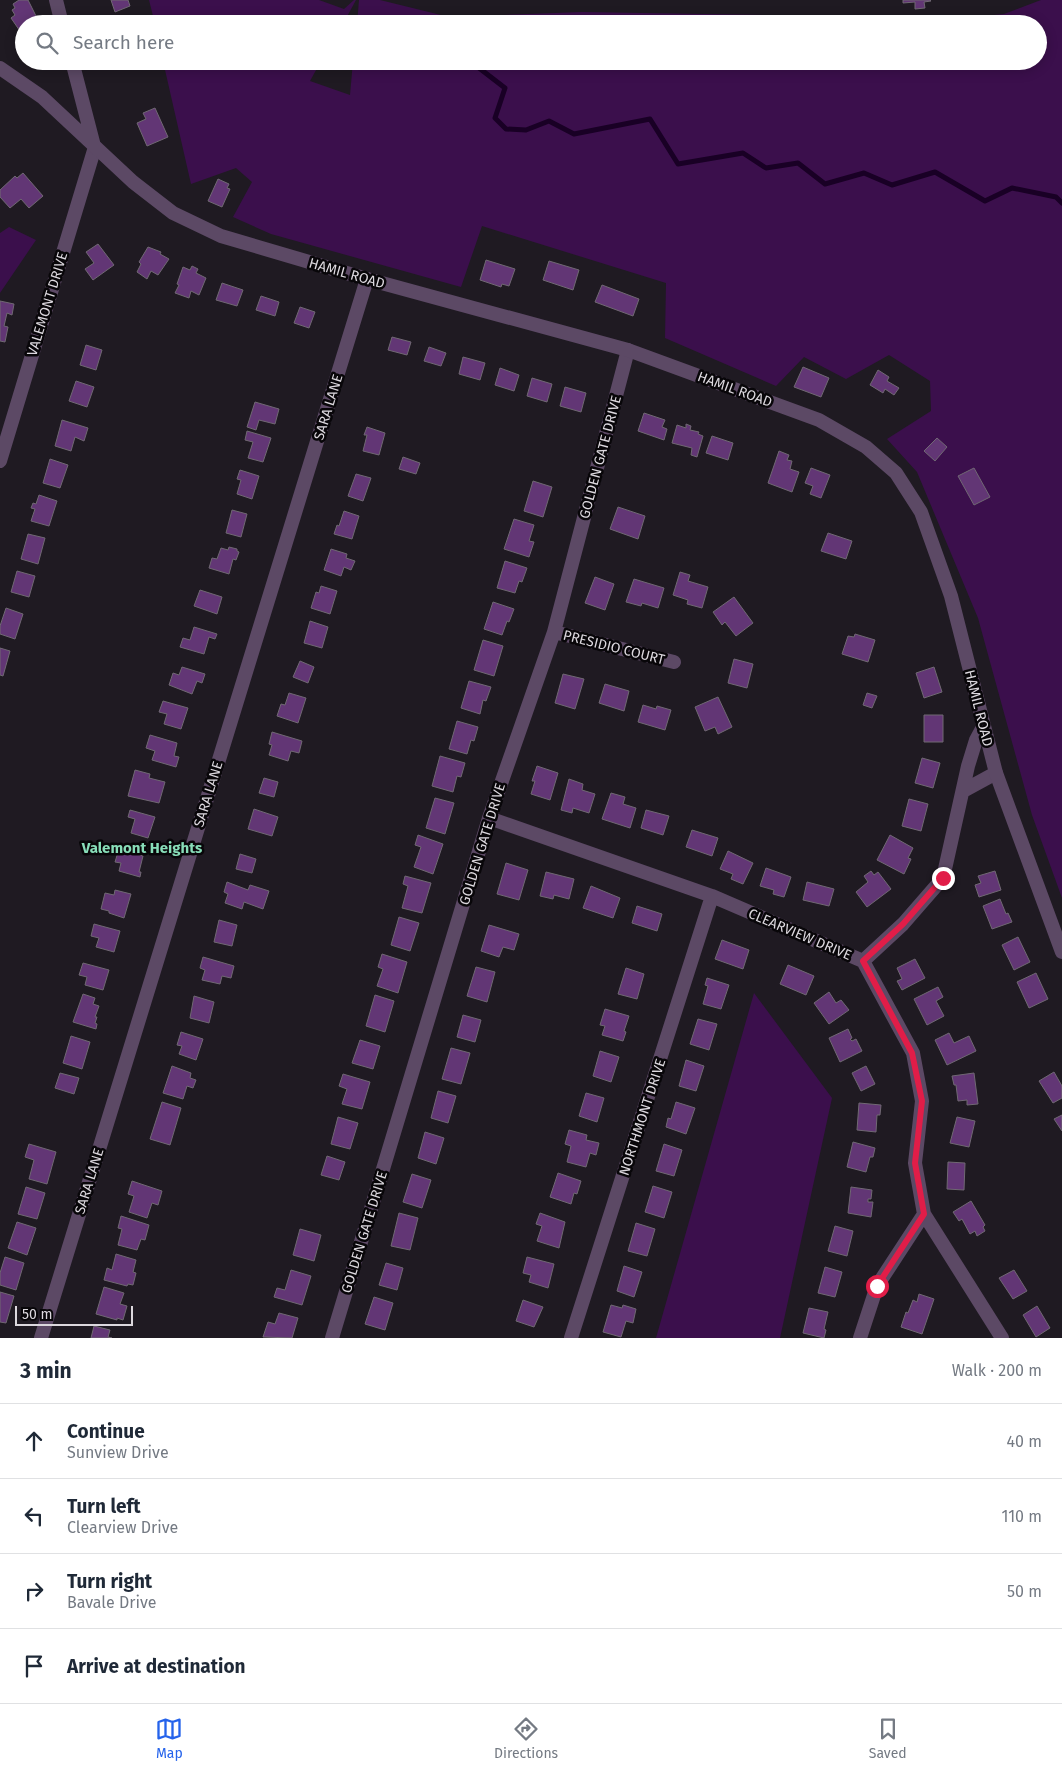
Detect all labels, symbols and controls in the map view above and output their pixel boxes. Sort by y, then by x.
search box [15,15,1047,70]
icon: search [33,29,61,57]
text: Search here [73,31,174,54]
street label: VALEMONT DRIVE [24,250,71,358]
street label: HAMIL ROAD [307,255,387,292]
street label: HAMIL ROAD [695,368,774,411]
street label: SARA LANE [310,372,347,442]
street label: GOLDEN GATE DRIVE [576,394,625,521]
street label: PRESIDIO COURT [561,627,667,669]
street label: HAMIL ROAD [961,668,996,748]
street label: SARA LANE [190,759,227,829]
street label: GOLDEN GATE DRIVE [456,781,509,907]
district label: Valemont Heights [81,839,202,857]
route end [932,867,955,890]
street label: CLEARVIEW DRIVE [746,905,854,964]
street label: NORTHMONT DRIVE [616,1056,669,1178]
street label: SARA LANE [71,1146,108,1216]
street label: GOLDEN GATE DRIVE [338,1169,391,1295]
route start [866,1275,889,1298]
scale bar [15,1303,132,1326]
text: 50 m [22,1306,53,1323]
text: 3 min [20,1358,72,1384]
text: Walk · 200 m [952,1361,1042,1380]
text: Continue [67,1420,145,1443]
icon: ahead [20,1427,48,1455]
text: 40 m [1007,1432,1042,1451]
text: Sunview Drive [67,1443,169,1462]
text: Turn left [67,1495,141,1518]
icon: left [20,1502,48,1530]
text: 110 m [1001,1507,1042,1526]
text: Clearview Drive [67,1518,178,1537]
text: Turn right [67,1570,152,1593]
icon: right [20,1577,48,1605]
text: 50 m [1007,1582,1042,1601]
text: Bavale Drive [67,1593,156,1612]
icon: arrive [20,1652,48,1680]
text: Arrive at destination [67,1655,246,1678]
tab: Map [155,1715,183,1762]
tab: Directions [494,1715,558,1762]
tab: Saved [869,1715,907,1762]

